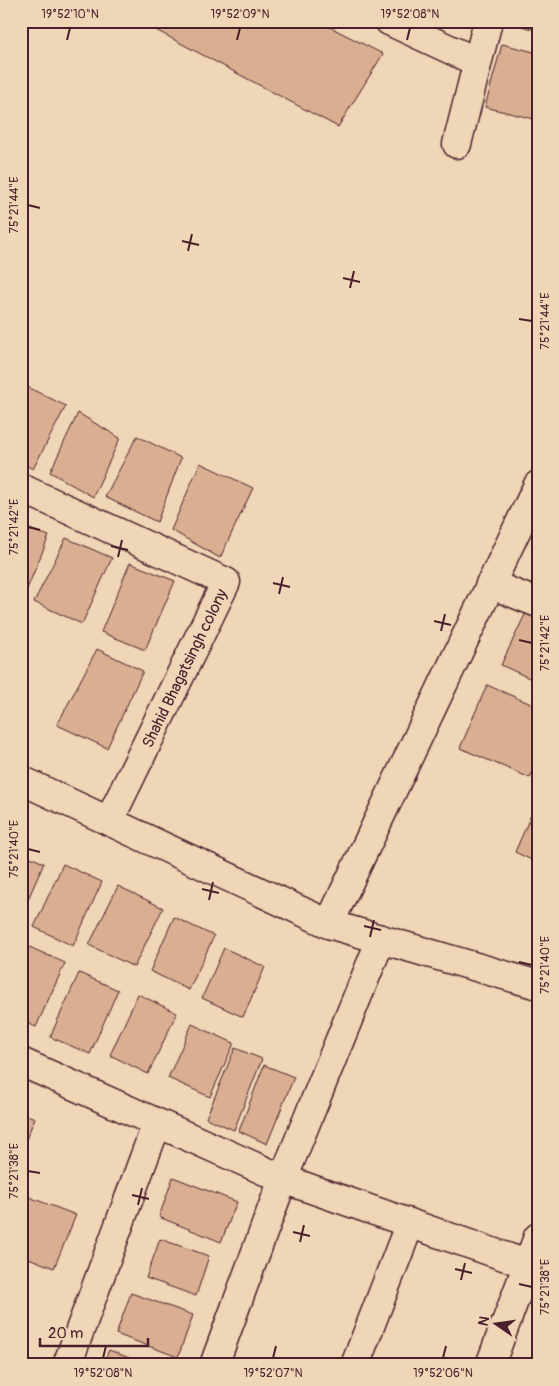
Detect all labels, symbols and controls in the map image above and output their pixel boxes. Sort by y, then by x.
text: 19°52'10"N [41,7,99,22]
text: 19°52'09"N [210,7,270,22]
text: 19°52'08"N [381,7,439,22]
text: 75°21'44"E [7,177,22,233]
text: 75°21'44"E [538,293,553,349]
text: 75°21'42"E [7,499,22,555]
street label: Shahid Bhagatsingh colony [138,586,232,751]
text: 75°21'42"E [538,615,553,671]
text: 75°21'40"E [7,820,22,878]
text: 75°21'40"E [538,936,553,994]
text: 75°21'38"E [7,1143,22,1199]
text: 75°21'38"E [538,1259,553,1315]
north arrow [472,1298,522,1348]
text: N [474,1315,493,1328]
scale bar [40,1316,148,1348]
text: 20 m [48,1324,83,1343]
text: 19°52'08"N [74,1366,132,1381]
text: 19°52'07"N [243,1366,303,1381]
text: 19°52'06"N [413,1366,473,1381]

